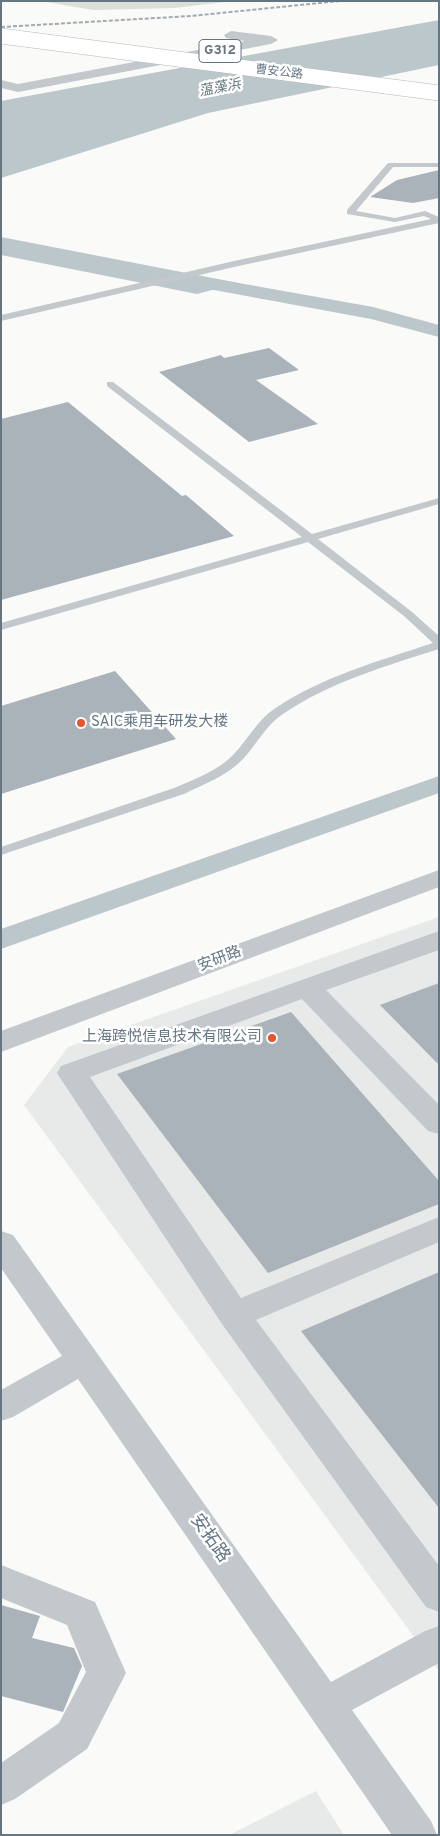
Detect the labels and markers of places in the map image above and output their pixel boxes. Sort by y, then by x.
place label: SAIC乘用车研发大楼 [91,714,228,732]
marker: SAIC乘用车研发大楼 [75,717,87,729]
place label: 上海跨悦信息技术有限公司 [82,1029,262,1047]
marker: 上海跨悦信息技术有限公司 [266,1032,278,1044]

